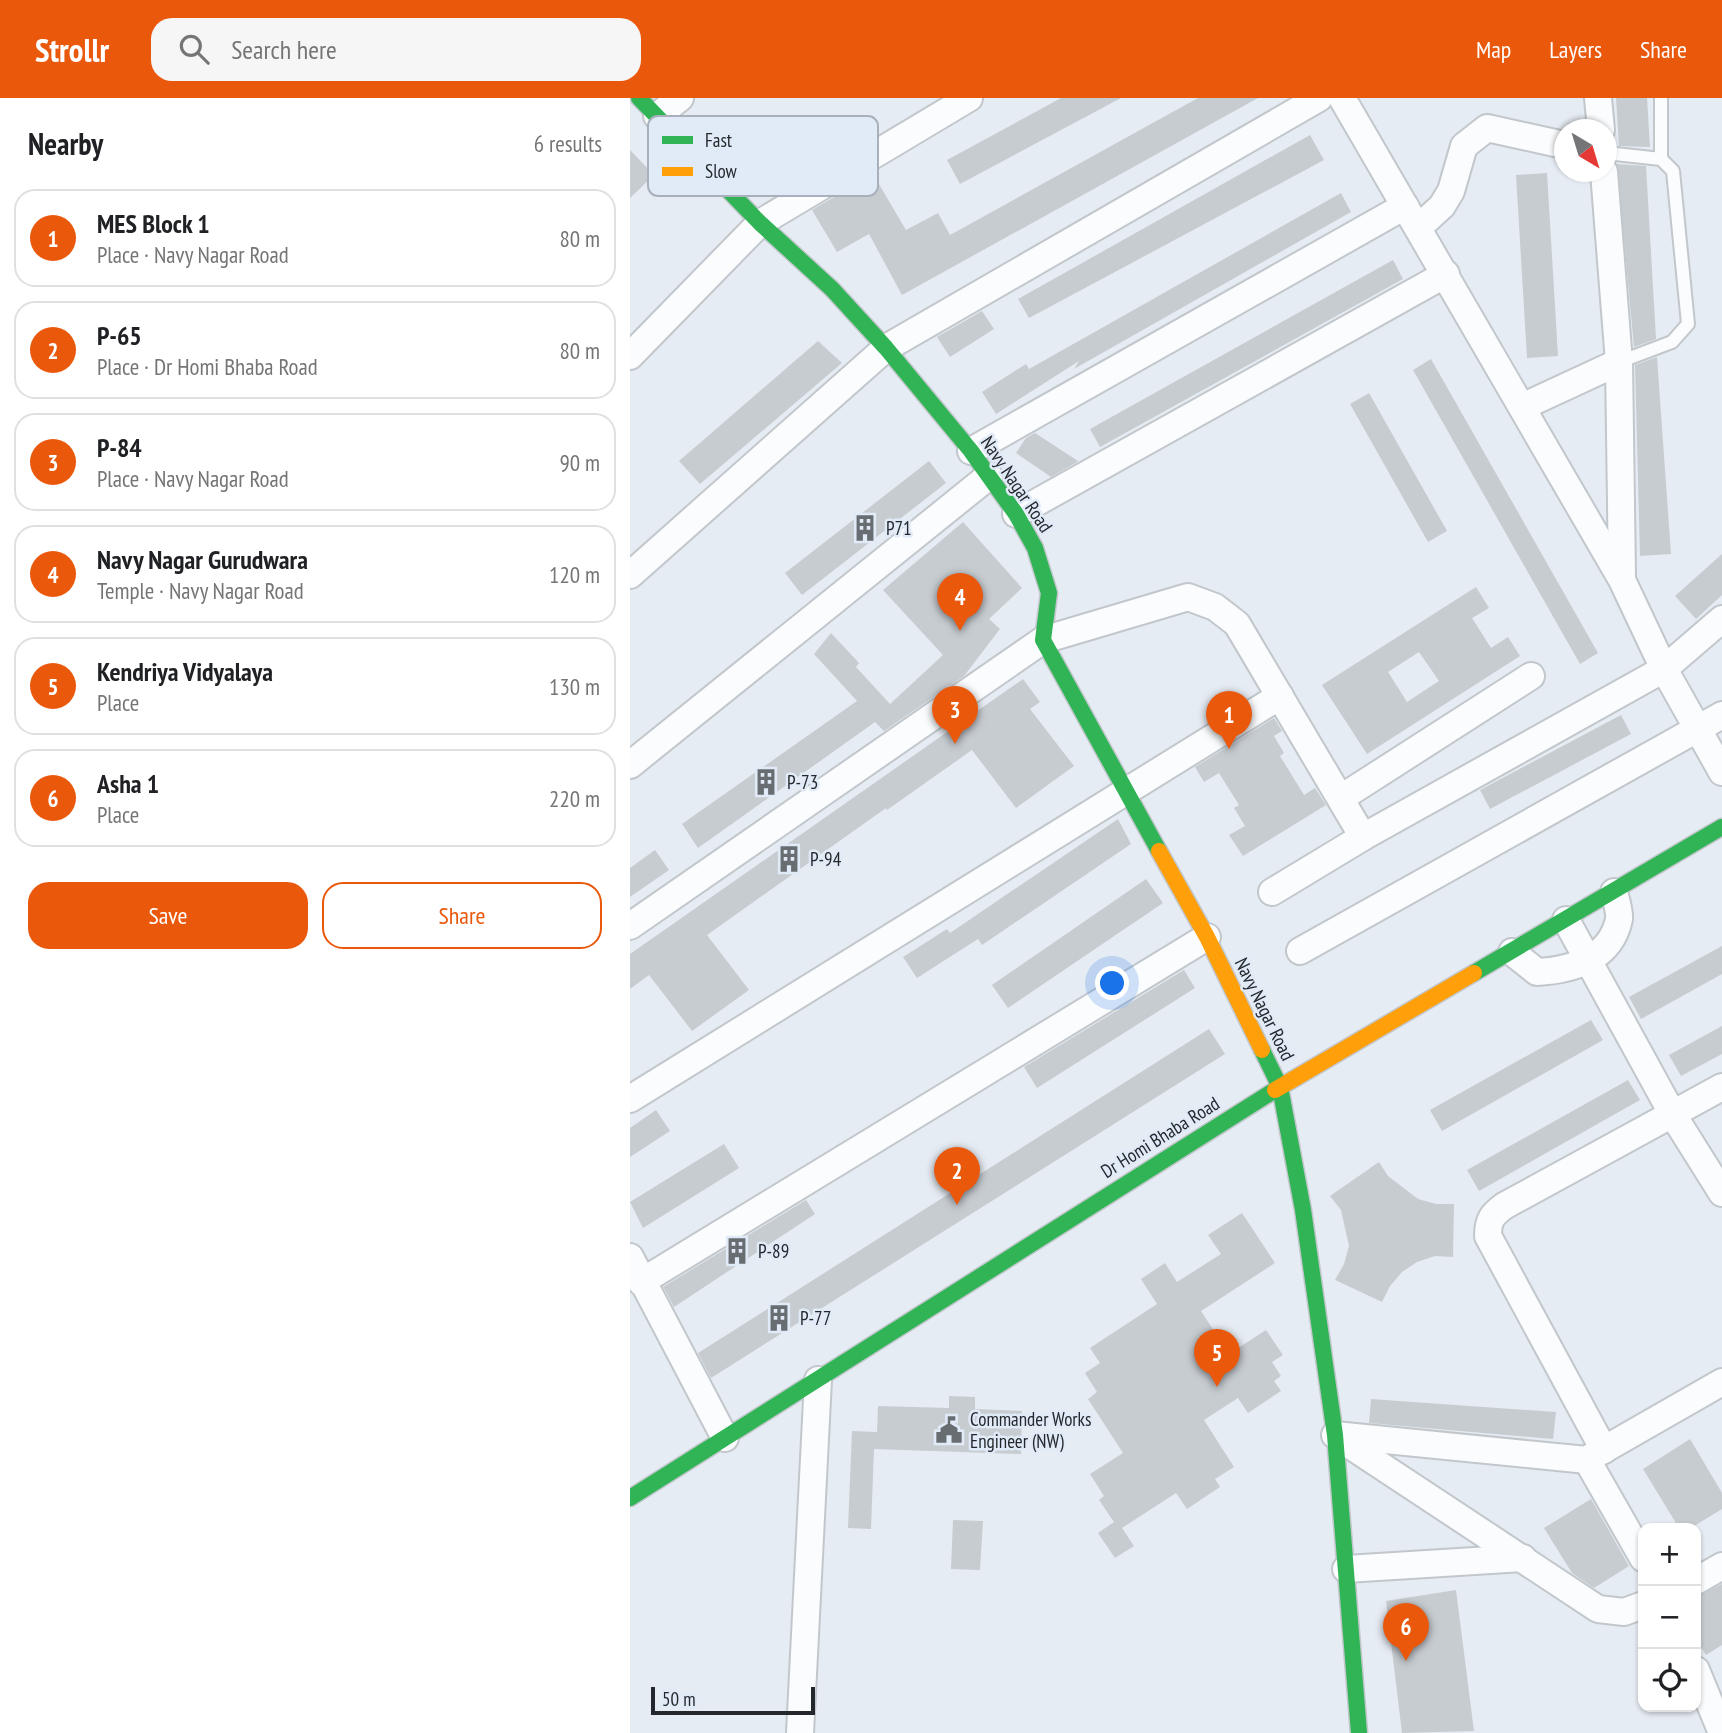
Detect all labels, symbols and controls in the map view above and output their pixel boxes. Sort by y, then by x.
search box [151,18,641,81]
text: Strollr [35,28,109,71]
icon: search [175,30,213,68]
text: Search here [231,33,337,66]
text: Map [1476,34,1511,65]
text: Layers [1549,34,1602,65]
text: Share [1640,34,1687,65]
legend [648,116,878,196]
north arrow [1554,119,1617,182]
text: Nearby [28,124,103,163]
text: Fast [705,128,733,152]
text: 6 results [534,129,602,158]
text: Slow [705,159,738,183]
text: MES Block 1 [97,207,210,240]
text: 1 [48,224,59,253]
text: 80 m [559,224,600,253]
text: Place · Navy Nagar Road [97,240,289,269]
text: P-65 [97,319,142,352]
text: 2 [48,336,59,365]
text: 80 m [559,336,600,365]
text: Place · Dr Homi Bhaba Road [97,352,318,381]
text: P-84 [97,431,142,464]
street label: Navy Nagar Road [976,431,1058,537]
text: 3 [48,448,59,477]
text: 90 m [559,448,600,477]
text: Place · Navy Nagar Road [97,464,289,493]
building icon: P71 [850,513,880,543]
place label: P71 [886,516,912,540]
text: Navy Nagar Gurudwara [97,543,308,576]
text: 4 [48,560,59,589]
text: 120 m [549,560,600,589]
pin: 4 [937,573,983,631]
text: Temple · Navy Nagar Road [97,576,304,605]
text: Kendriya Vidyalaya [97,655,273,688]
text: 5 [48,672,59,701]
text: 130 m [549,672,600,701]
pin: 3 [932,686,978,744]
text: Place [97,688,139,717]
pin: 1 [1206,691,1252,749]
text: Asha 1 [97,767,159,800]
building icon: P-73 [751,767,781,797]
place label: P-73 [787,770,818,794]
text: 6 [48,784,59,813]
text: 220 m [549,784,600,813]
text: Place [97,800,139,829]
building icon: P-94 [774,844,804,874]
place label: P-94 [810,847,842,871]
button: Save [28,882,308,949]
button: Share [322,882,602,949]
street label: Navy Nagar Road [1230,954,1300,1064]
your location [1095,966,1129,1000]
street label: Dr Homi Bhaba Road [1096,1091,1224,1183]
pin: 2 [934,1147,980,1205]
building icon: P-89 [722,1236,752,1266]
place label: P-89 [758,1239,789,1263]
building icon: P-77 [764,1303,794,1333]
place label: P-77 [800,1306,831,1330]
pin: 5 [1194,1329,1240,1387]
place label: Commander Works Engineer (NW) [970,1407,1091,1453]
public building icon: Commander Works Engineer (NW) [934,1415,964,1445]
map controls [1638,1523,1701,1712]
button: + [1638,1523,1701,1586]
button: − [1638,1586,1701,1649]
pin: 6 [1383,1603,1429,1661]
button: locate [1638,1649,1701,1712]
scale bar [651,1684,816,1716]
text: 50 m [662,1687,696,1711]

